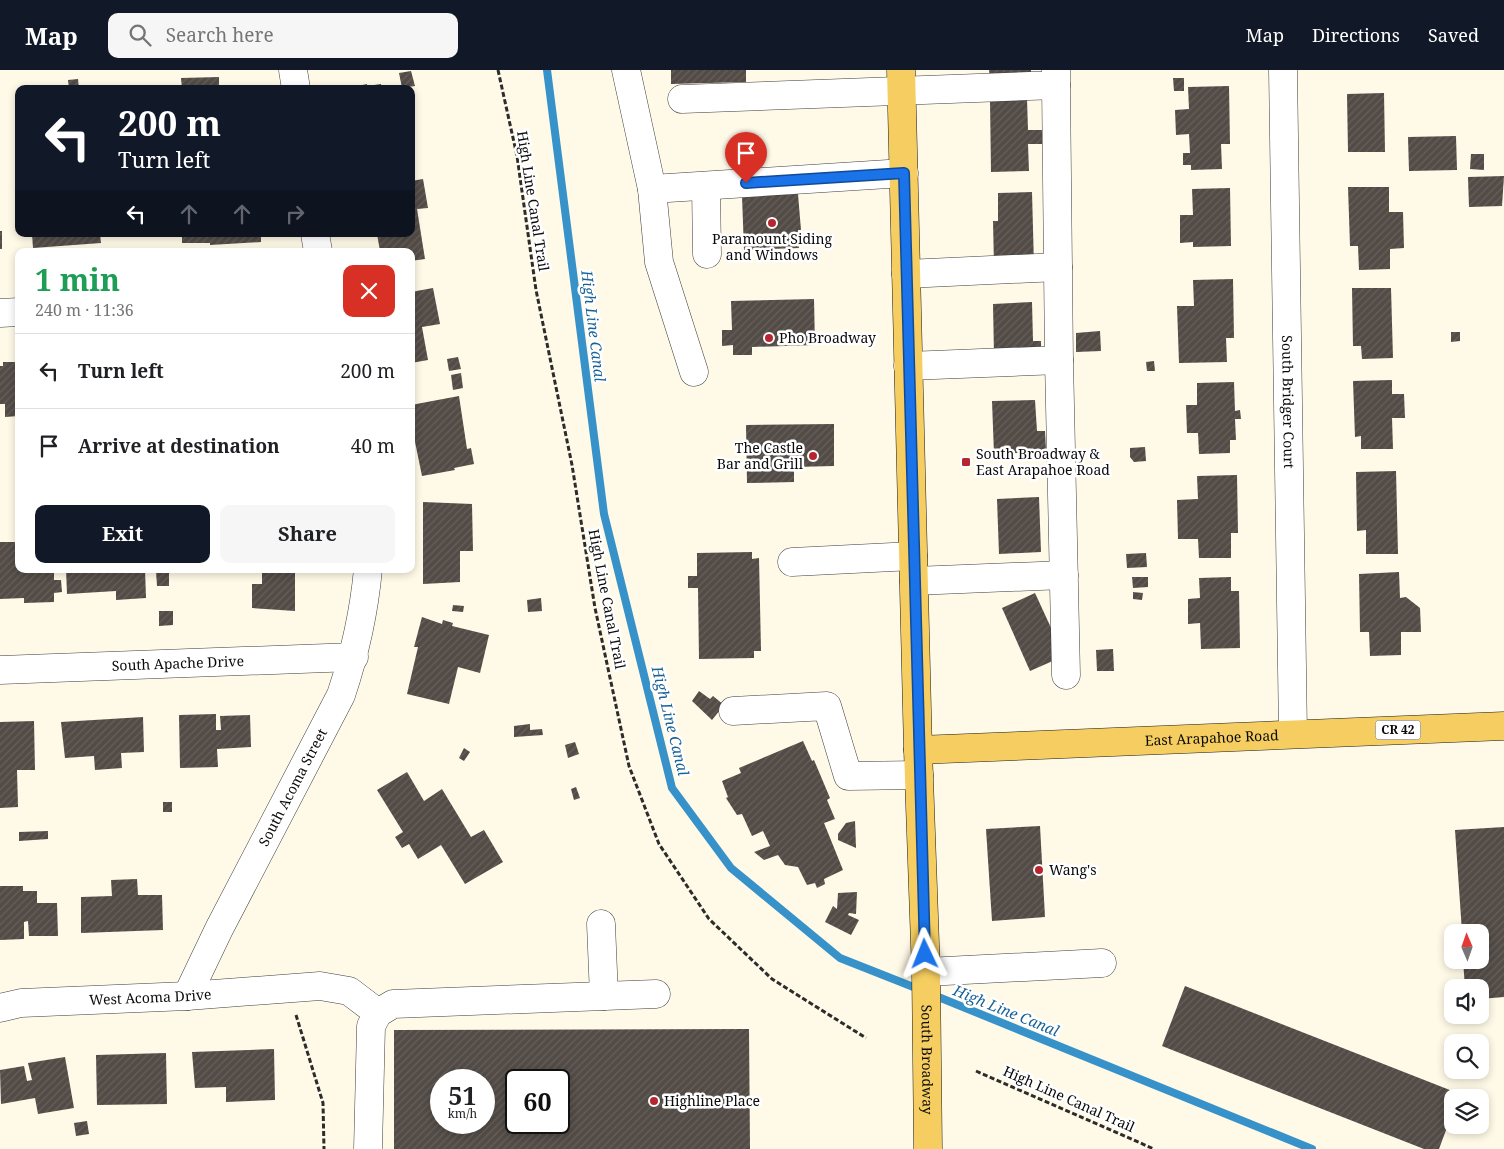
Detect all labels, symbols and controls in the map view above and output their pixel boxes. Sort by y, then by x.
search box [108,13,458,58]
text: Map [25,19,78,52]
icon: search [126,21,154,49]
text: Search here [166,22,274,48]
text: Map [1246,23,1284,47]
text: Directions [1312,23,1400,47]
text: Saved [1428,23,1479,47]
text: 200 m [118,99,221,146]
icon: left [35,105,100,170]
street label: High Line Canal Trail [513,129,554,273]
pin [725,132,767,183]
icon: arrive [732,139,760,167]
text: Turn left [118,144,210,174]
icon: left [122,200,150,228]
icon: ahead [175,200,203,228]
icon: ahead [228,200,256,228]
icon: right [281,200,309,228]
marker: Paramount Siding and Windows [766,217,778,229]
place label: Paramount Siding and Windows [712,229,832,264]
text: 1 min [35,259,120,300]
button: close [343,265,395,317]
water label: High Line Canal [577,268,611,383]
text: 240 m · 11:36 [35,299,134,321]
place label: Pho Broadway [779,328,876,347]
marker: Pho Broadway [763,332,775,344]
street label: South Bridger Court [1278,335,1299,469]
icon: left [35,357,63,385]
text: Turn left [78,358,164,384]
text: 200 m [340,358,395,384]
icon: arrive [35,432,63,460]
text: Arrive at destination [78,433,280,459]
text: 40 m [351,433,395,459]
place label: The Castle Bar and Grill [717,438,804,473]
place label: South Broadway & East Arapahoe Road [976,444,1110,479]
marker: The Castle Bar and Grill [807,450,819,462]
marker: South Broadway & East Arapahoe Road [960,456,972,468]
button: Exit [35,505,210,563]
button: Share [220,505,395,563]
street label: High Line Canal Trail [585,527,630,671]
street label: South Apache Drive [111,651,244,675]
water label: High Line Canal [647,663,694,778]
road number: CR 42 [1376,720,1420,740]
street label: South Acoma Street [254,725,331,849]
street label: East Arapahoe Road [1144,725,1279,750]
place label: Wang's [1049,860,1097,879]
marker: Wang's [1033,864,1045,876]
north arrow [1444,924,1489,969]
map controls [1444,924,1489,1134]
position arrow [898,927,950,979]
water label: High Line Canal [950,979,1063,1041]
button: sound [1444,979,1489,1024]
street label: West Acoma Drive [89,984,212,1009]
street label: South Broadway [917,1005,938,1115]
button: search [1444,1034,1489,1079]
street label: High Line Canal Trail [1000,1061,1139,1136]
speed limit sign: 60 [505,1069,570,1134]
text: 51 [448,1078,477,1112]
button: layers [1444,1089,1489,1134]
place label: Highline Place [664,1091,760,1110]
marker: Highline Place [648,1095,660,1107]
text: km/h [448,1105,477,1122]

